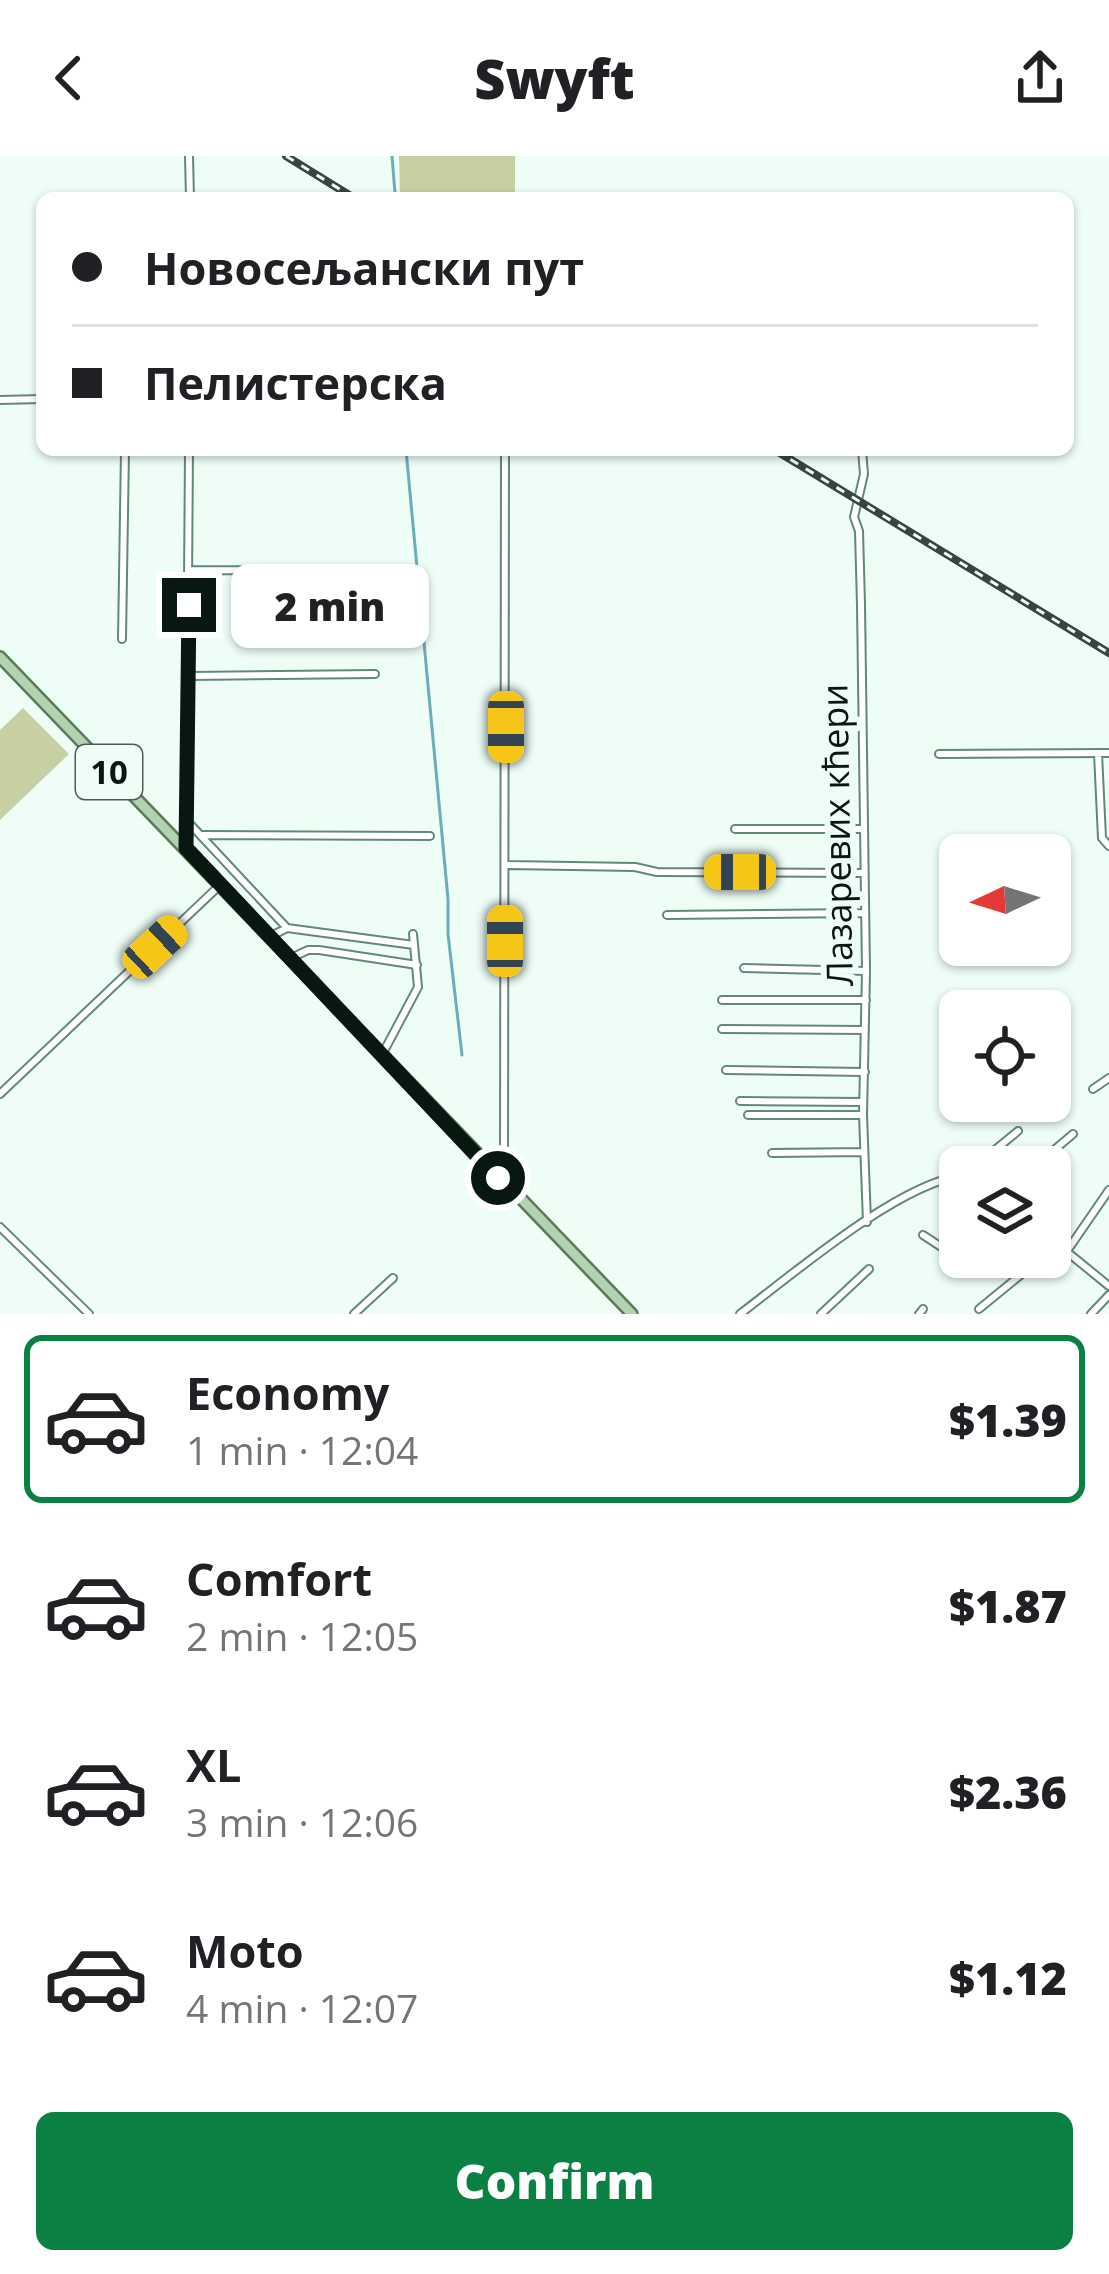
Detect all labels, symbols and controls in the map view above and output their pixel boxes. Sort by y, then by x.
text: Swyft [474,41,635,115]
icon: back [36,45,102,111]
icon: share [1007,45,1073,111]
text: Новосељански пут [144,237,584,298]
text: Пелистерска [144,352,447,413]
callout: 2 min [231,563,429,647]
route end [162,578,216,632]
text: 2 min [275,579,385,632]
street label: Лазаревих кћери [809,683,864,987]
car [488,691,524,763]
road number: 10 [76,745,142,799]
north arrow [939,834,1071,966]
map controls [939,834,1071,1278]
car [704,854,776,890]
car [487,905,523,977]
car [116,909,194,985]
button: locate [939,990,1071,1122]
button: layers [939,1146,1071,1278]
route start [471,1151,525,1205]
text: Economy [186,1362,389,1423]
icon: car [42,1365,150,1473]
text: $1.39 [949,1389,1067,1450]
text: 1 min · 12:04 [186,1423,418,1476]
text: Comfort [186,1548,372,1609]
icon: car [42,1551,150,1659]
text: $1.87 [949,1575,1067,1636]
text: 2 min · 12:05 [186,1609,418,1662]
text: XL [186,1734,241,1795]
icon: car [42,1737,150,1845]
text: $2.36 [949,1761,1067,1822]
text: 3 min · 12:06 [186,1795,418,1848]
text: Moto [186,1920,304,1981]
icon: car [42,1923,150,2031]
text: $1.12 [949,1947,1067,2008]
text: 4 min · 12:07 [186,1981,418,2034]
button: Confirm [36,2112,1073,2250]

